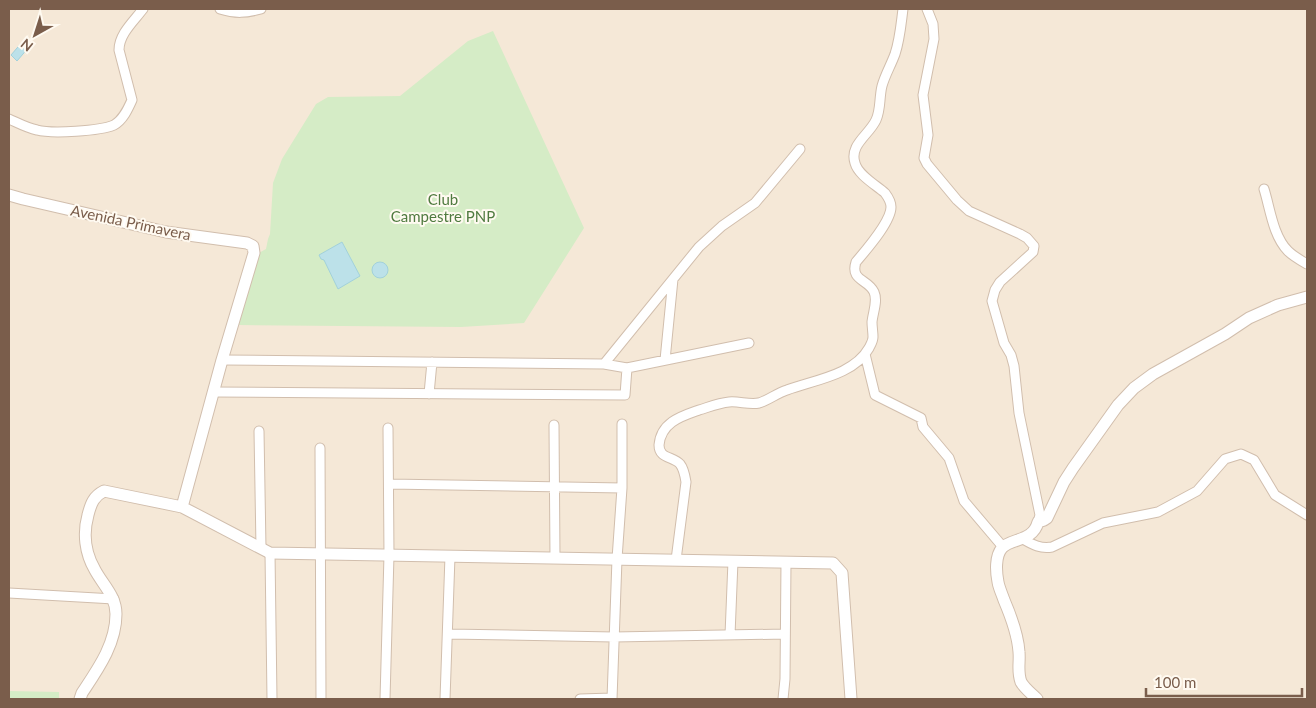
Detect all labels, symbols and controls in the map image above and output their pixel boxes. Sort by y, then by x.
north arrow [10,10,60,60]
text: N [17,35,36,55]
park label: Club Campestre PNP [391,190,495,225]
street label: Avenida Primavera [69,200,193,244]
scale bar [1146,666,1302,698]
text: 100 m [1154,673,1196,691]

